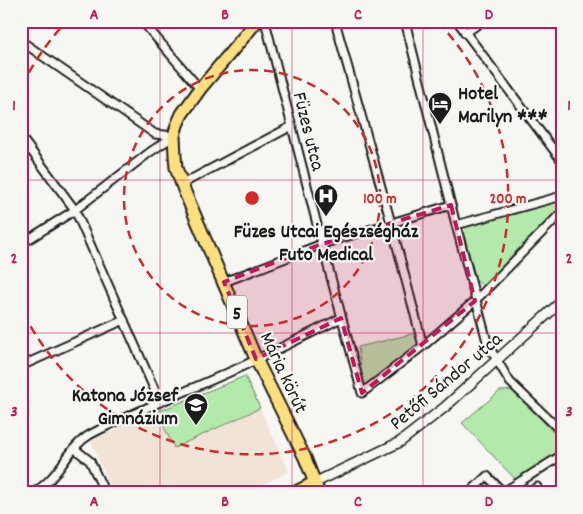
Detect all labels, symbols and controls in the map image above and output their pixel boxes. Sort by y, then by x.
text: A [90,4,99,27]
text: B [221,4,229,27]
text: C [354,4,362,27]
text: D [485,4,494,27]
place label: Hotel Marilyn *** [458,81,548,132]
street label: Füzes utca [284,89,331,175]
hotel icon: Hotel Marilyn *** [427,91,453,125]
text: 1 [12,95,16,118]
text: 1 [567,95,571,118]
hospital icon: Füzes Utcai Egészségház Futo Medical [313,183,339,217]
centre of rings [243,189,261,207]
text: 100 m [363,189,397,211]
text: 200 m [490,189,526,211]
place label: Füzes Utcai Egészségház Futo Medical [234,219,419,270]
text: 2 [11,248,18,271]
text: 2 [566,248,573,271]
road number: 5 [227,296,247,328]
street label: Petőfi Sándor utca [384,326,510,438]
street label: Mária körút [251,328,313,419]
place label: Katona József Gimnázium [72,383,179,434]
school or university icon: Katona József Gimnázium [183,392,209,426]
text: 3 [10,401,18,424]
text: 3 [565,401,573,424]
text: A [90,491,99,514]
text: B [221,491,229,514]
text: C [354,491,362,514]
text: D [485,491,494,514]

